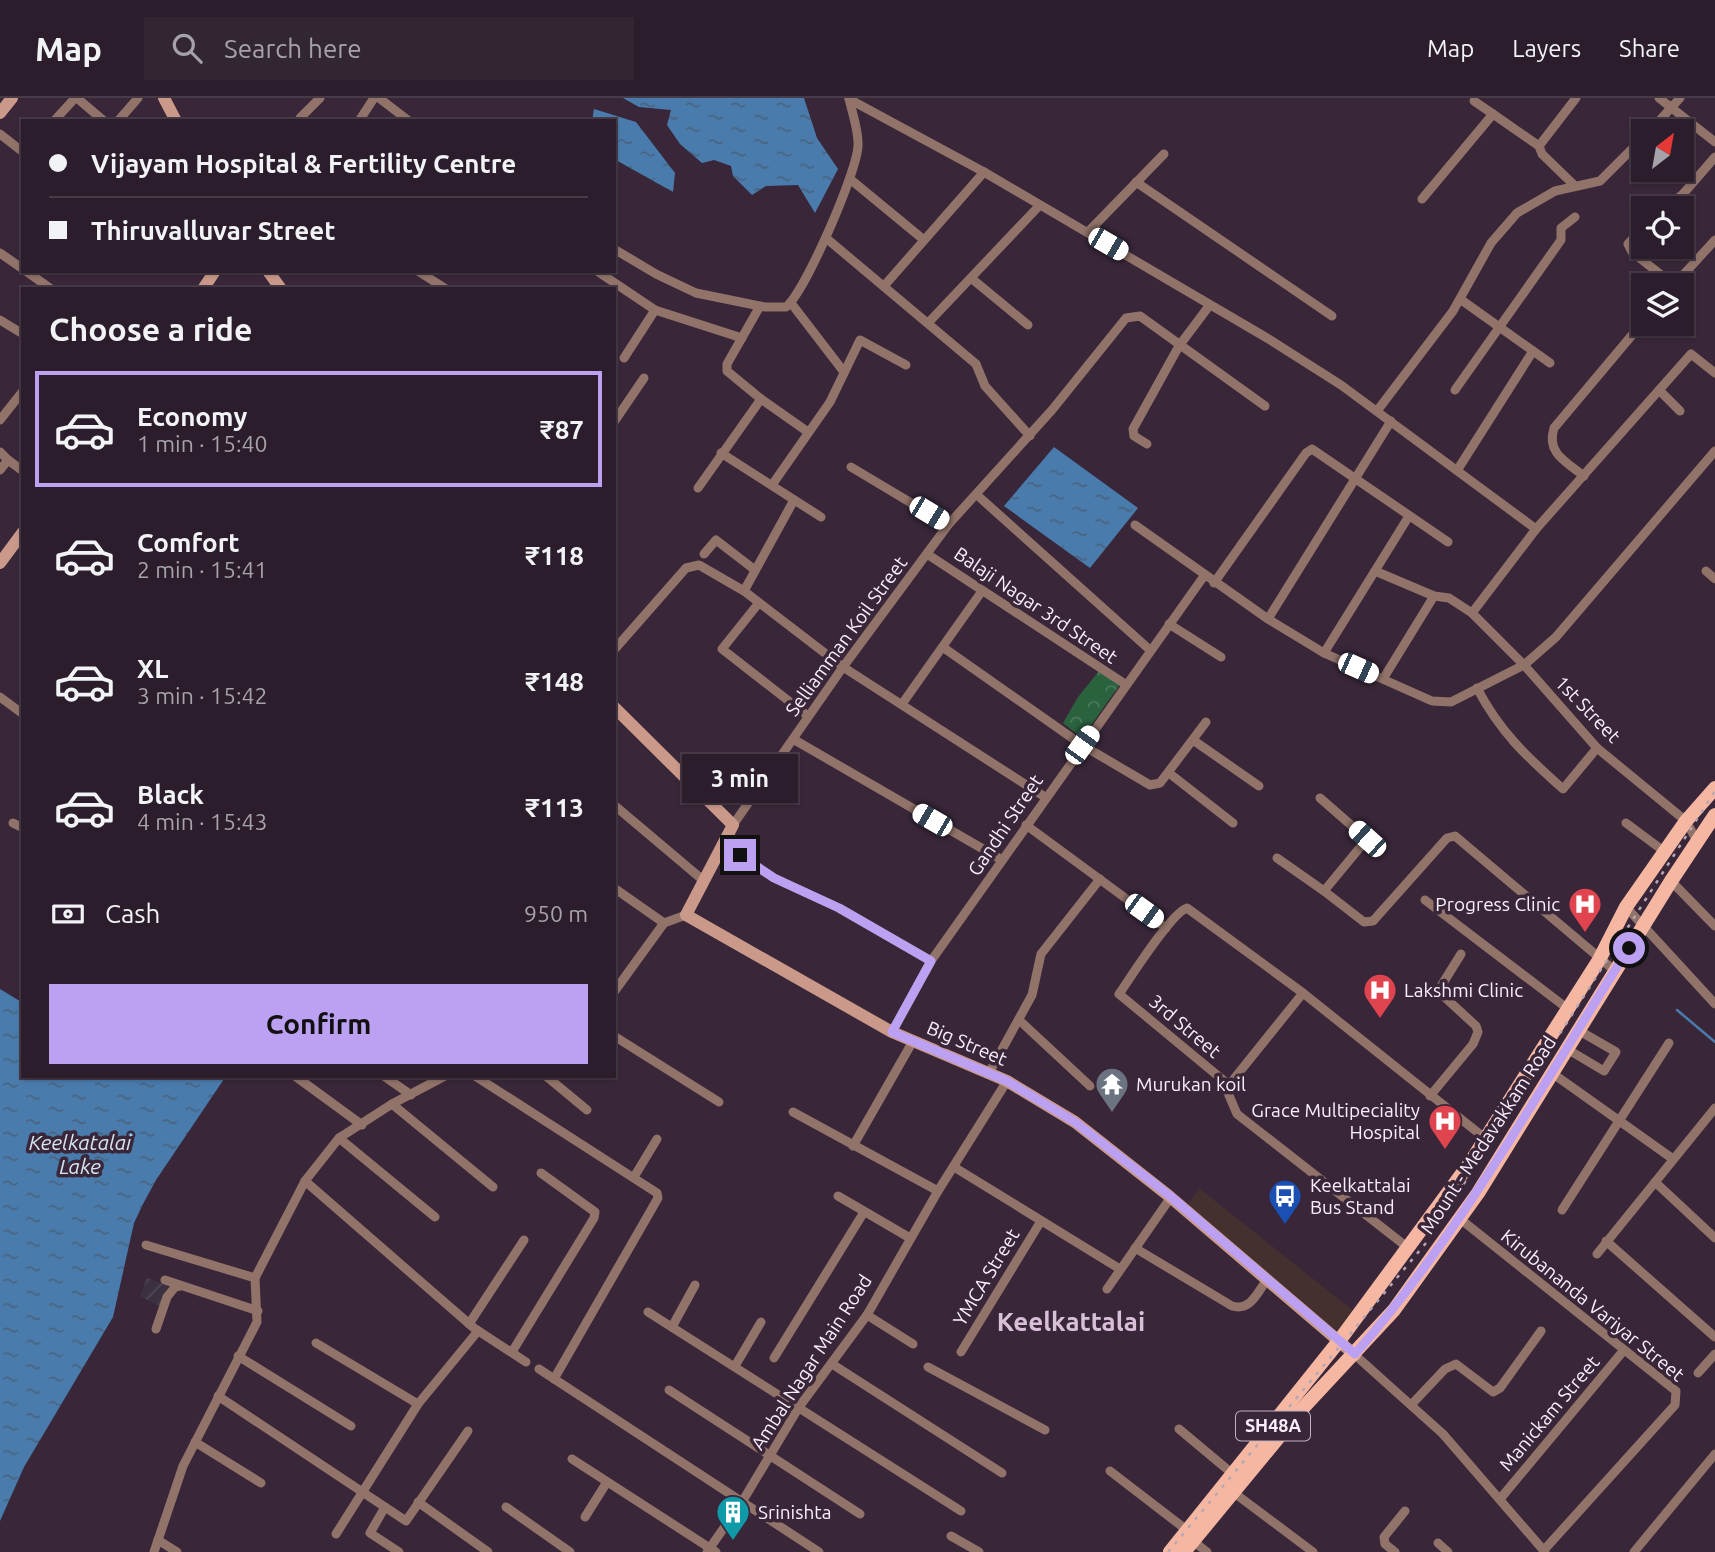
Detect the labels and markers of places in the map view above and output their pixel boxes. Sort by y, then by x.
hospital icon: Progress Clinic [1566,885,1604,934]
place label: Progress Clinic [1435,893,1560,915]
hospital icon: Lakshmi Clinic [1361,971,1399,1020]
place label: Lakshmi Clinic [1404,979,1523,1001]
temple icon: Murukan koil [1093,1065,1131,1114]
place label: Murukan koil [1136,1073,1246,1095]
place label: Grace Multipeciality Hospital [1251,1099,1420,1143]
hospital icon: Grace Multipeciality Hospital [1426,1102,1464,1151]
place label: Keelkattalai Bus Stand [1310,1174,1411,1218]
bus stop icon: Keelkattalai Bus Stand [1266,1177,1304,1226]
building icon: Srinishta [714,1493,752,1542]
place label: Srinishta [758,1501,832,1523]

